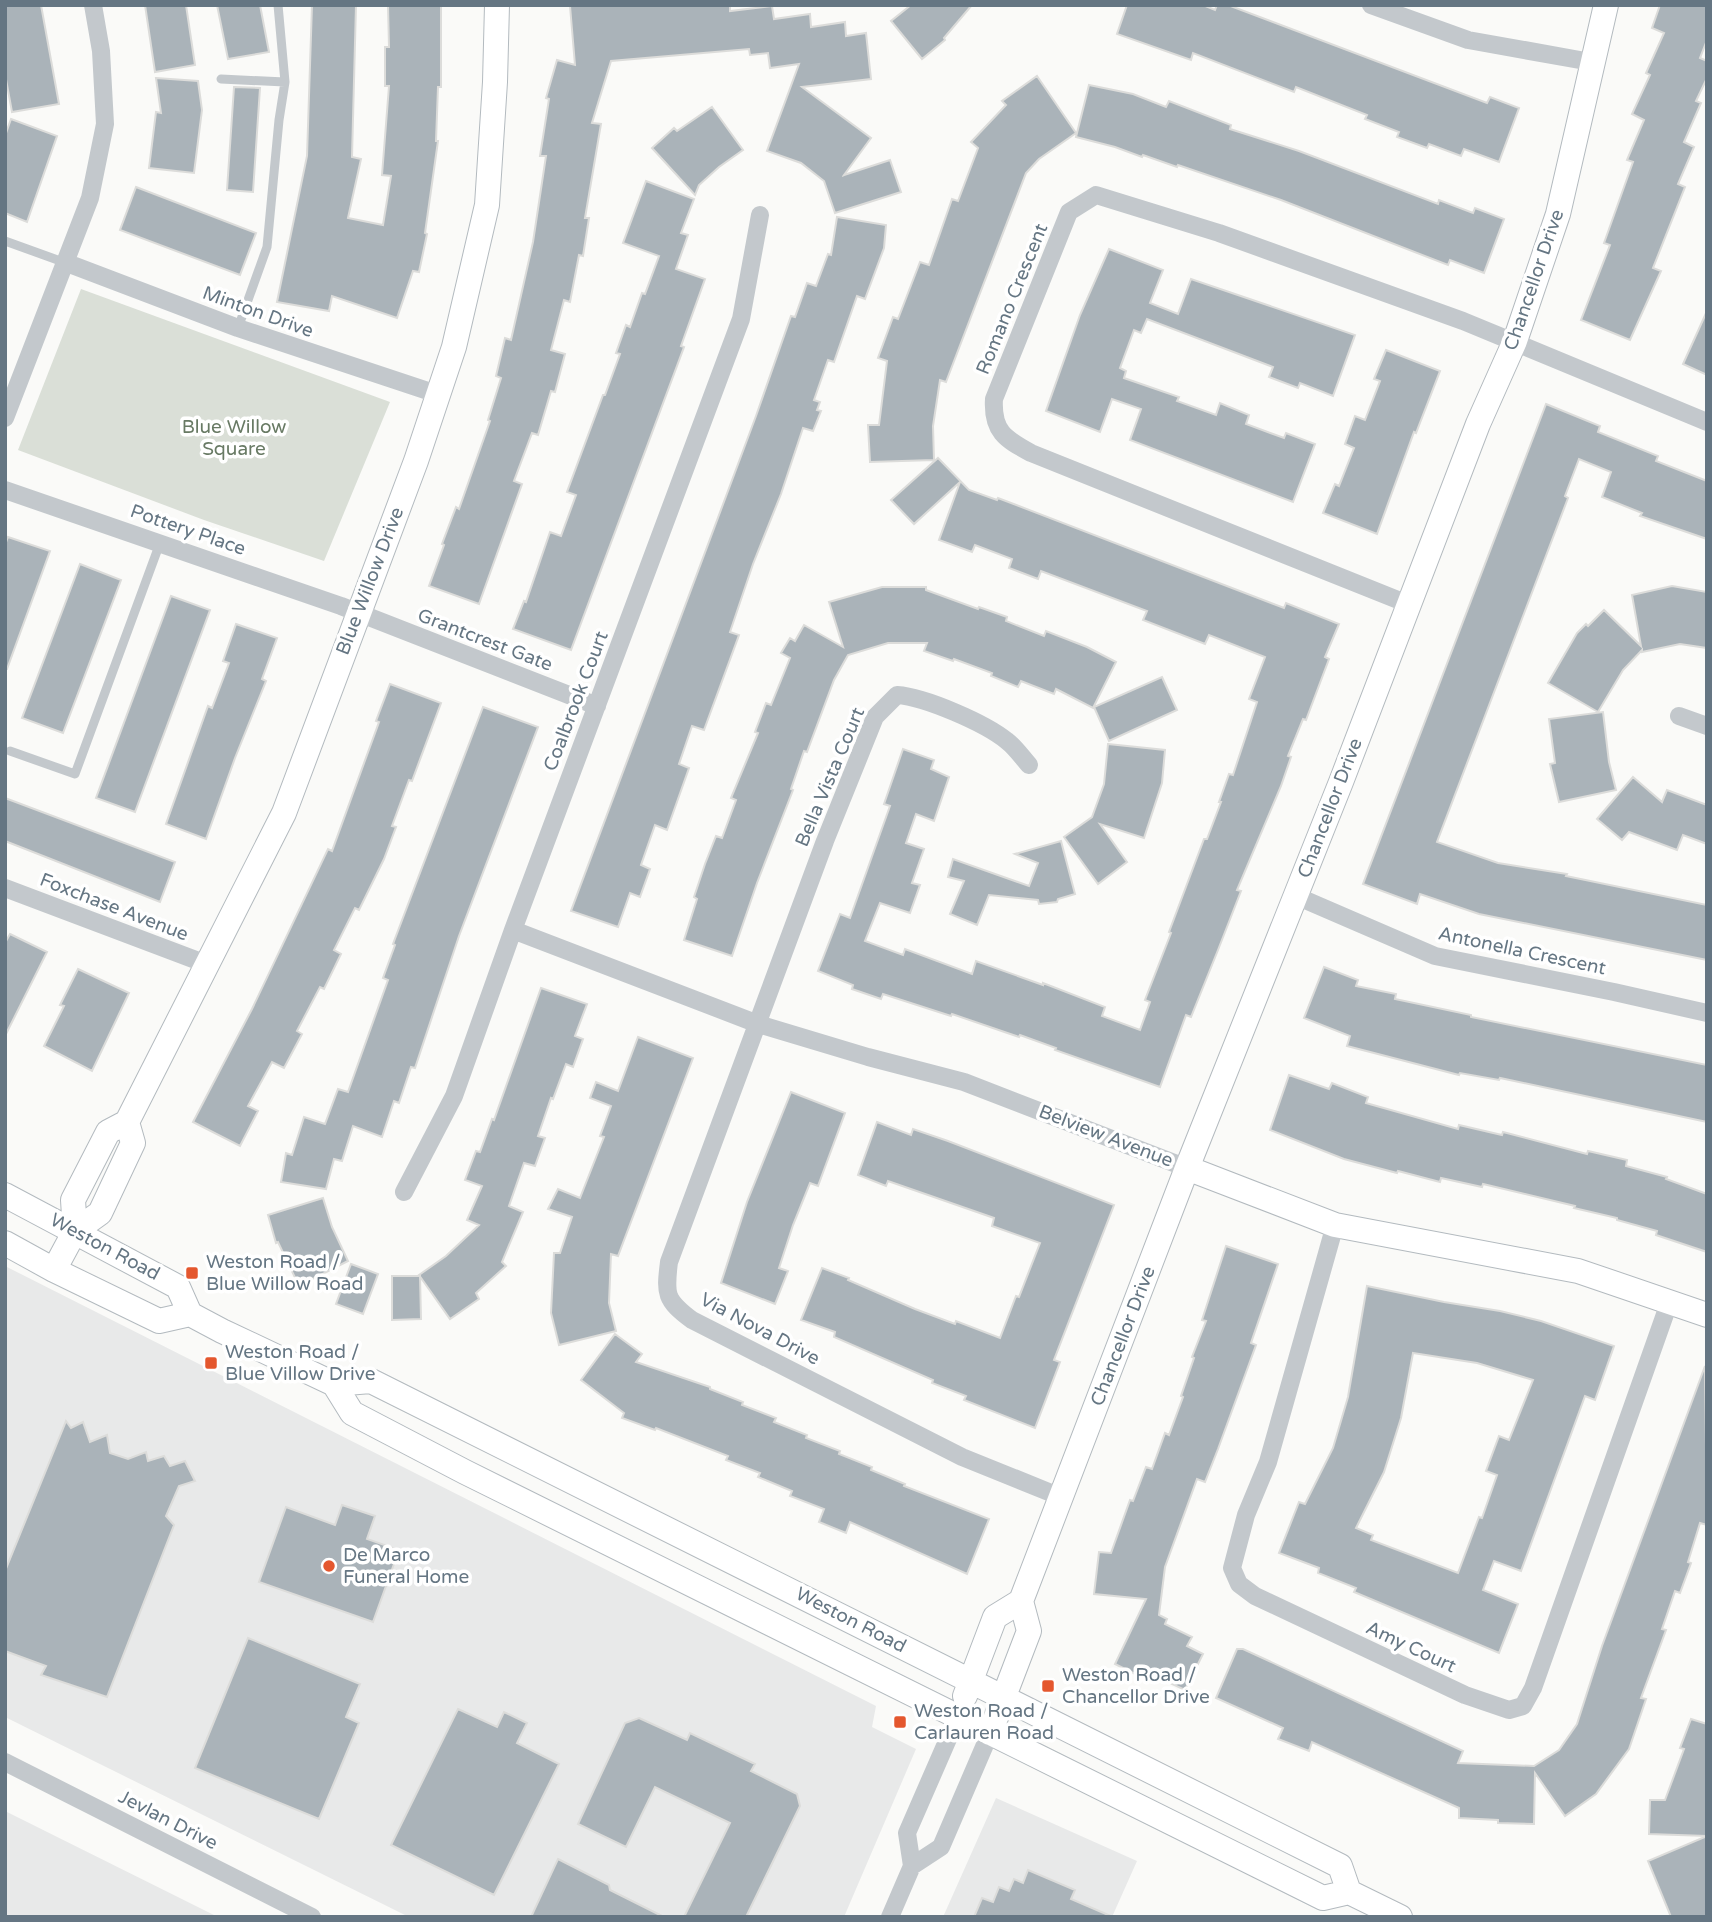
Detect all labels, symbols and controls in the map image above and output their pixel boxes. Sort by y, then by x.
street label: Chancellor Drive [1500,207,1568,353]
street label: Romano Crescent [972,220,1052,378]
street label: Minton Drive [200,282,316,342]
park label: Blue Willow Square [182,416,286,460]
street label: Pottery Place [127,500,249,560]
street label: Blue Willow Drive [332,504,408,658]
street label: Grantcrest Gate [414,604,556,676]
street label: Coalbrook Court [539,628,613,774]
street label: Bella Vista Court [791,704,869,850]
street label: Chancellor Drive [1293,735,1367,881]
street label: Foxchase Avenue [37,869,191,945]
street label: Antonella Crescent [1436,922,1608,980]
street label: Belview Avenue [1036,1100,1176,1172]
street label: Weston Road [46,1209,164,1285]
place label: Weston Road / Blue Willow Road [206,1251,363,1295]
street label: Chancellor Drive [1086,1263,1160,1409]
marker: Weston Road / Blue Willow Road [184,1265,200,1281]
street label: Via Nova Drive [696,1288,824,1370]
place label: Weston Road / Blue Villow Drive [225,1341,375,1385]
marker: Weston Road / Blue Villow Drive [203,1355,219,1371]
place label: De Marco Funeral Home [343,1544,469,1588]
marker: De Marco Funeral Home [321,1558,337,1574]
street label: Weston Road [792,1583,910,1657]
street label: Amy Court [1362,1617,1460,1677]
place label: Weston Road / Chancellor Drive [1062,1664,1210,1708]
marker: Weston Road / Chancellor Drive [1040,1678,1056,1694]
place label: Weston Road / Carlauren Road [914,1700,1054,1744]
marker: Weston Road / Carlauren Road [892,1714,908,1730]
street label: Jevlan Drive [115,1786,221,1854]

